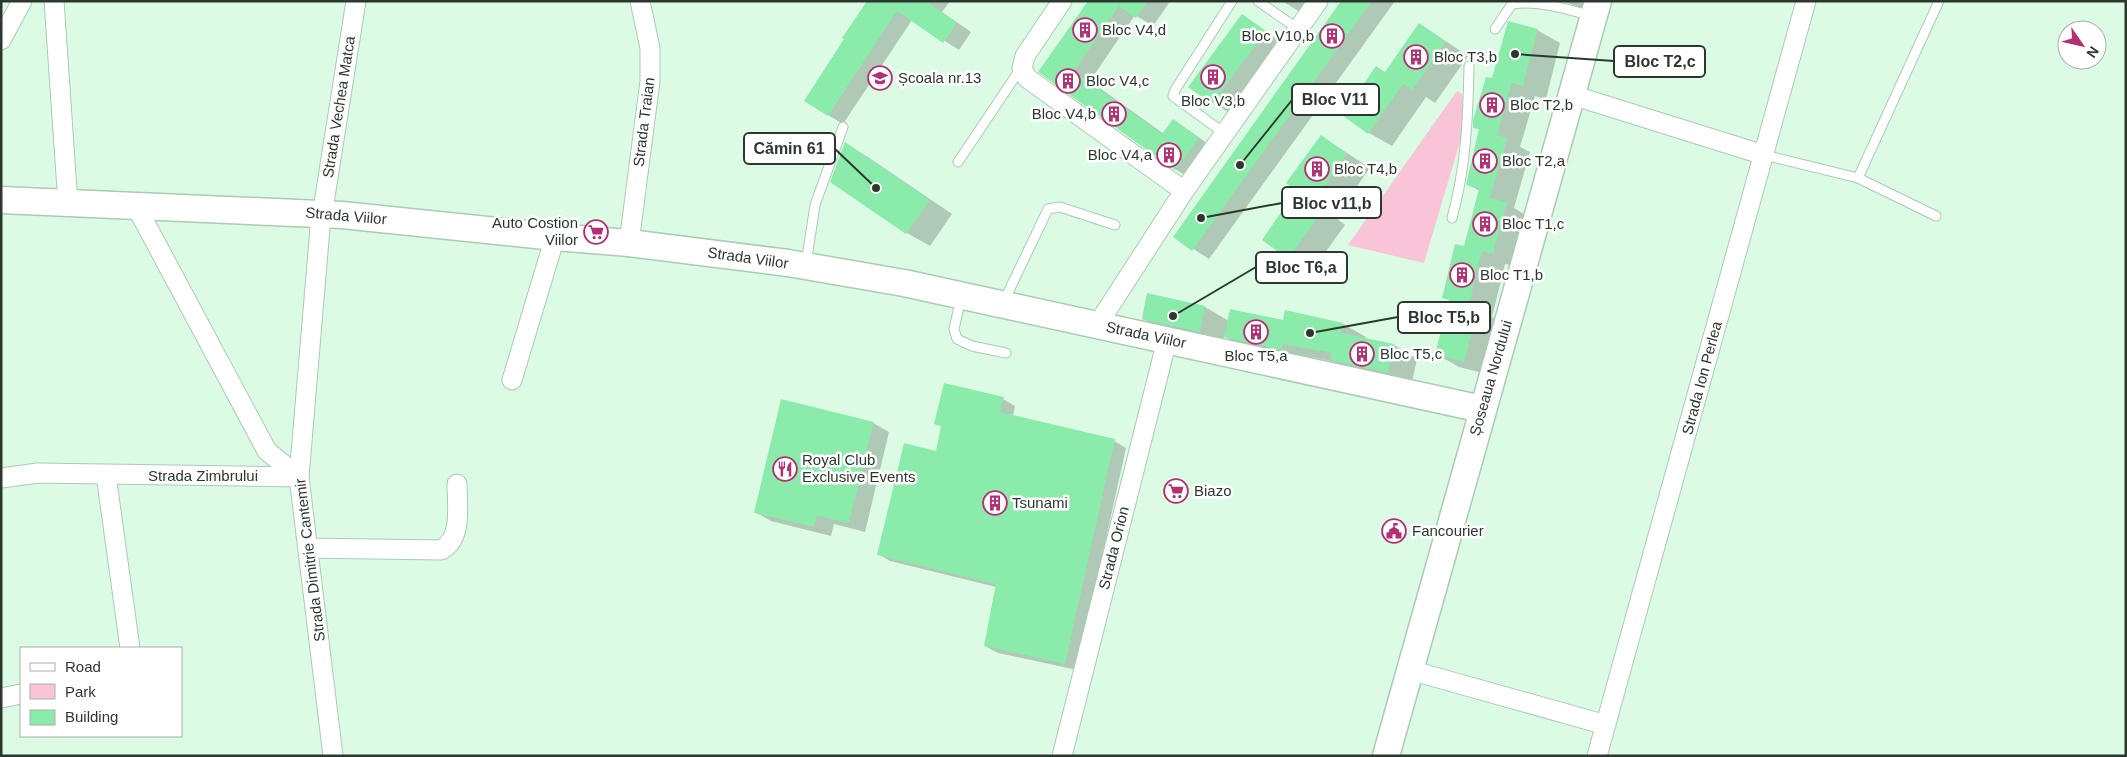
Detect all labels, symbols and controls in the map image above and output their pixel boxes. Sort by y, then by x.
building icon: Bloc V4,d [1072,17,1098,43]
north arrow [2057,20,2107,70]
place label: Bloc V4,d [1102,21,1166,38]
building icon: Bloc V10,b [1319,23,1345,49]
place label: Bloc V10,b [1241,27,1314,44]
street label: Strada Vechea Matca [319,34,358,179]
building icon: Bloc T3,b [1403,44,1429,70]
text: N [2083,44,2102,61]
callout: Bloc T2,c [1614,46,1705,77]
place label: Bloc T3,b [1434,48,1497,65]
text: Bloc T2,c [1624,53,1696,70]
building icon: Bloc V3,b [1200,64,1226,90]
school or university icon: Școala nr.13 [867,65,893,91]
building icon: Bloc V4,c [1055,68,1081,94]
place label: Școala nr.13 [898,69,981,86]
place label: Bloc V4,c [1086,72,1150,89]
street label: Strada Traian [630,76,657,168]
callout: Bloc V11 [1292,84,1379,115]
text: Bloc V11 [1302,91,1368,108]
place label: Bloc V3,b [1181,92,1245,109]
building icon: Bloc T2,b [1479,92,1505,118]
place label: Bloc T2,b [1510,96,1573,113]
building icon: Bloc V4,b [1101,101,1127,127]
place label: Bloc V4,b [1032,105,1096,122]
callout: Cămin 61 [744,133,835,164]
text: Cămin 61 [753,140,825,157]
building icon: Bloc V4,a [1156,142,1182,168]
place label: Bloc V4,a [1088,146,1153,163]
building icon: Bloc T2,a [1472,148,1498,174]
place label: Bloc T2,a [1502,152,1566,169]
building icon: Bloc T4,b [1304,156,1330,182]
place label: Bloc T4,b [1334,160,1397,177]
callout: Bloc v11,b [1282,187,1381,218]
text: Bloc v11,b [1292,195,1372,212]
street label: Strada Viilor [305,203,387,228]
building icon: Bloc T1,c [1472,211,1498,237]
place label: Auto Costion Viilor [492,214,578,248]
place label: Bloc T1,c [1502,215,1565,232]
supermarket icon: Auto Costion Viilor [583,219,609,245]
street label: Strada Viilor [707,243,790,272]
callout: Bloc T6,a [1256,252,1347,283]
text: Bloc T6,a [1265,259,1337,276]
building icon: Bloc T1,b [1449,262,1475,288]
place label: Bloc T1,b [1480,266,1543,283]
callout: Bloc T5,b [1398,302,1490,333]
text: Bloc T5,b [1408,309,1480,326]
street label: Strada Viilor [1105,318,1188,351]
street label: Șoseaua Nordului [1466,318,1515,438]
building icon: Bloc T5,a [1243,319,1269,345]
street label: Strada Ion Perlea [1678,319,1725,436]
building icon: Bloc T5,c [1349,341,1375,367]
place label: Bloc T5,c [1380,345,1443,362]
place label: Bloc T5,a [1224,347,1288,364]
place label: Royal Club Exclusive Events [802,451,915,485]
restaurant icon: Royal Club Exclusive Events [772,456,798,482]
street label: Strada Zimbrului [148,467,258,484]
street label: Strada Dimitrie Cantemir [291,478,328,643]
supermarket icon: Biazo [1163,478,1189,504]
place label: Biazo [1194,482,1232,499]
building icon: Tsunami [982,490,1008,516]
place label: Tsunami [1012,494,1068,511]
street label: Strada Orion [1095,505,1132,591]
public building icon: Fancourier [1381,518,1407,544]
place label: Fancourier [1412,522,1484,539]
legend [20,647,182,737]
text: Road [65,658,101,675]
text: Park [65,683,96,700]
text: Building [65,708,118,725]

